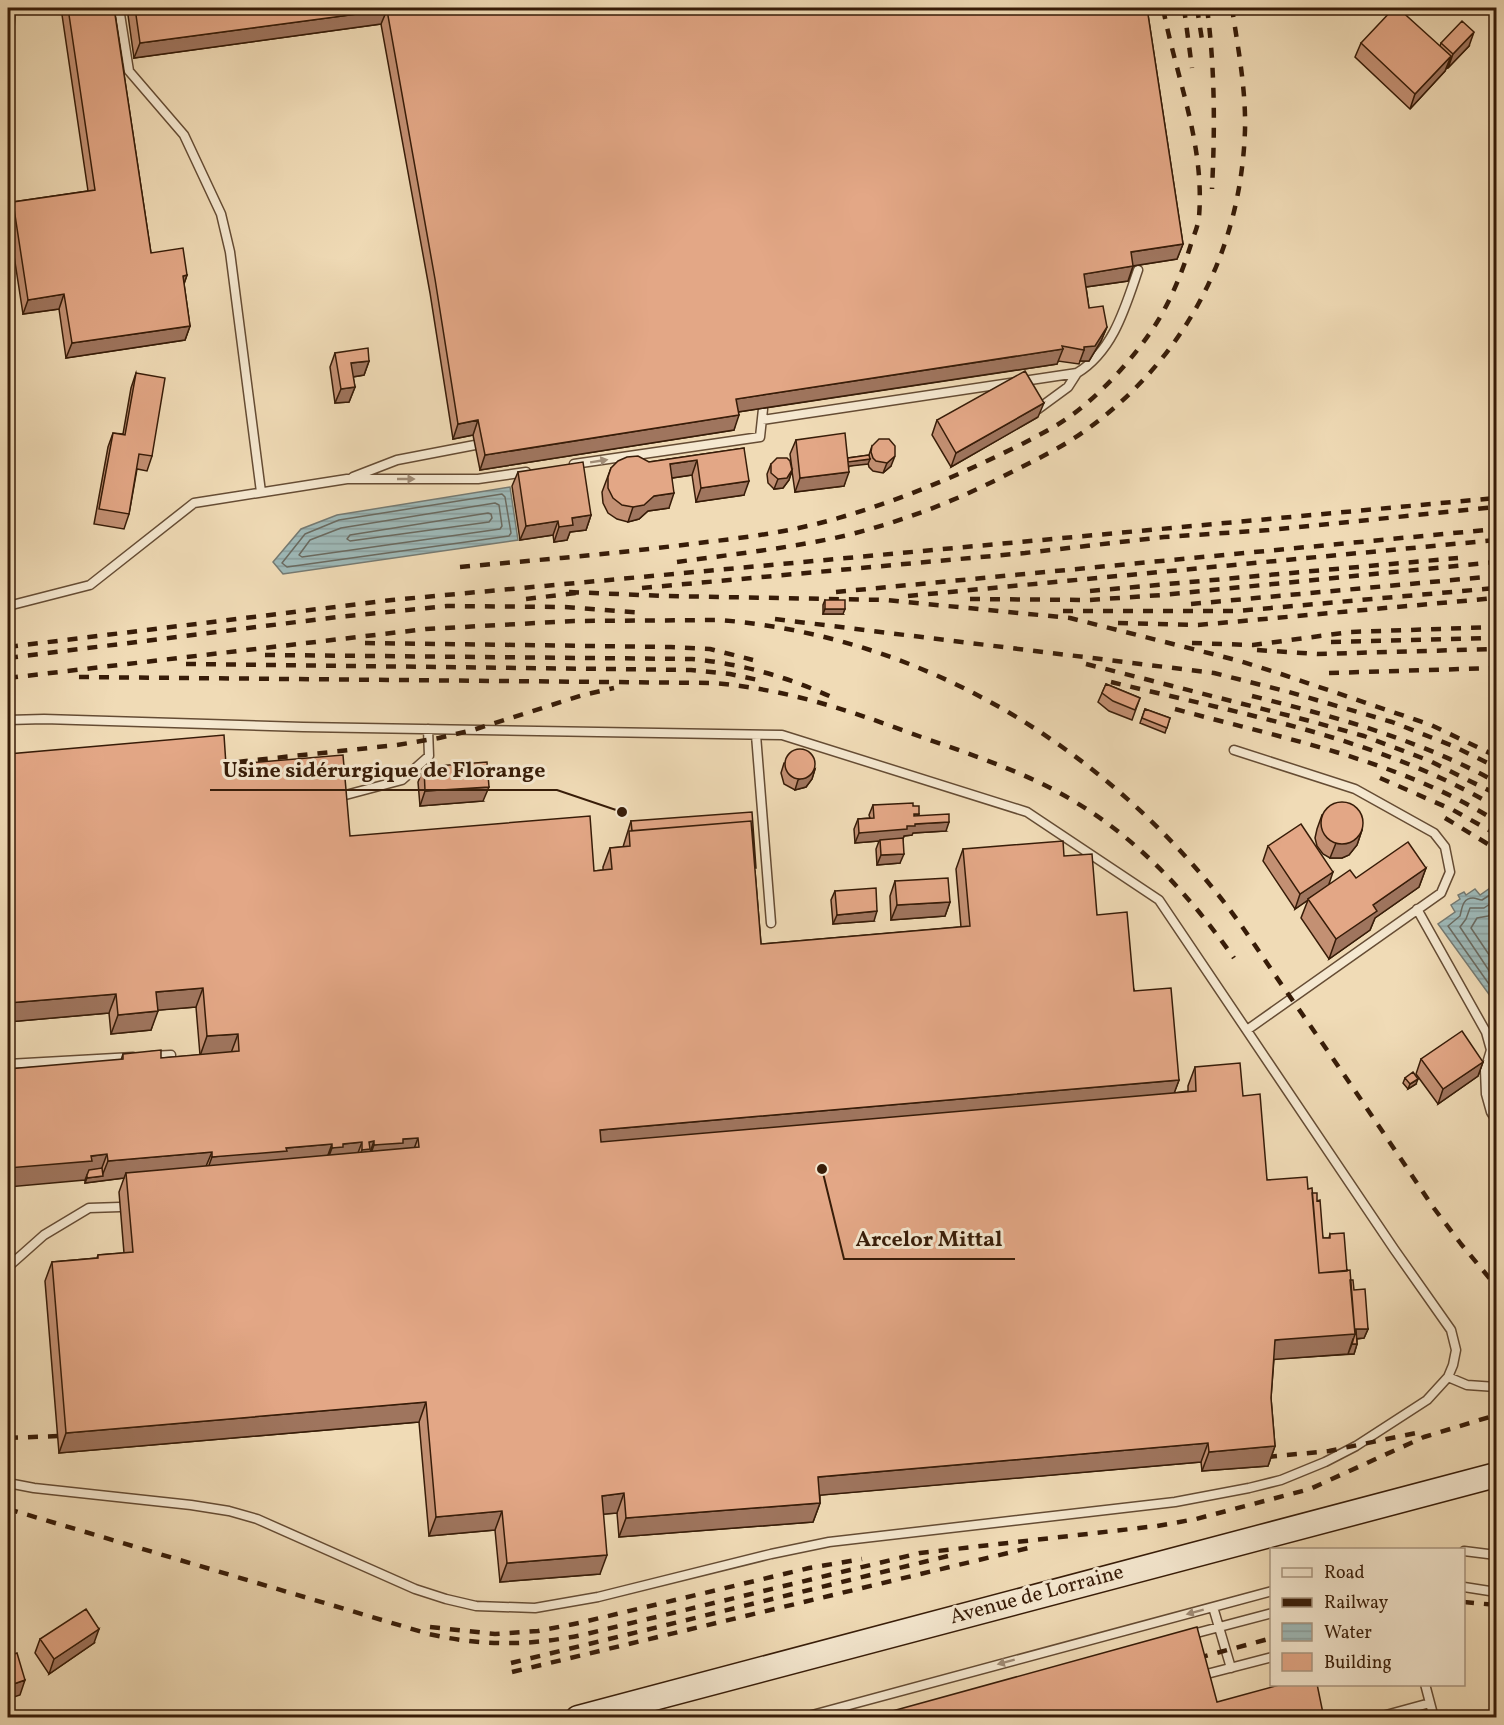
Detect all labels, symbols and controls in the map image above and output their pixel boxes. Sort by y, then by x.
one-way arrow [590,456,609,465]
one-way arrow [396,474,415,484]
callout: Usine sidérurgique de Florange [210,750,557,790]
text: Usine sidérurgique de Florange [223,756,545,787]
callout: Arcelor Mittal [844,1219,1015,1259]
text: Arcelor Mittal [855,1225,1003,1256]
legend [1270,1548,1465,1686]
street label: Avenue de Lorraine [947,1558,1127,1632]
text: Road [1324,1561,1365,1586]
text: Railway [1324,1591,1388,1616]
one-way arrow [1186,1608,1204,1617]
text: Water [1324,1621,1372,1646]
text: Building [1324,1651,1392,1676]
one-way arrow [997,1658,1015,1668]

